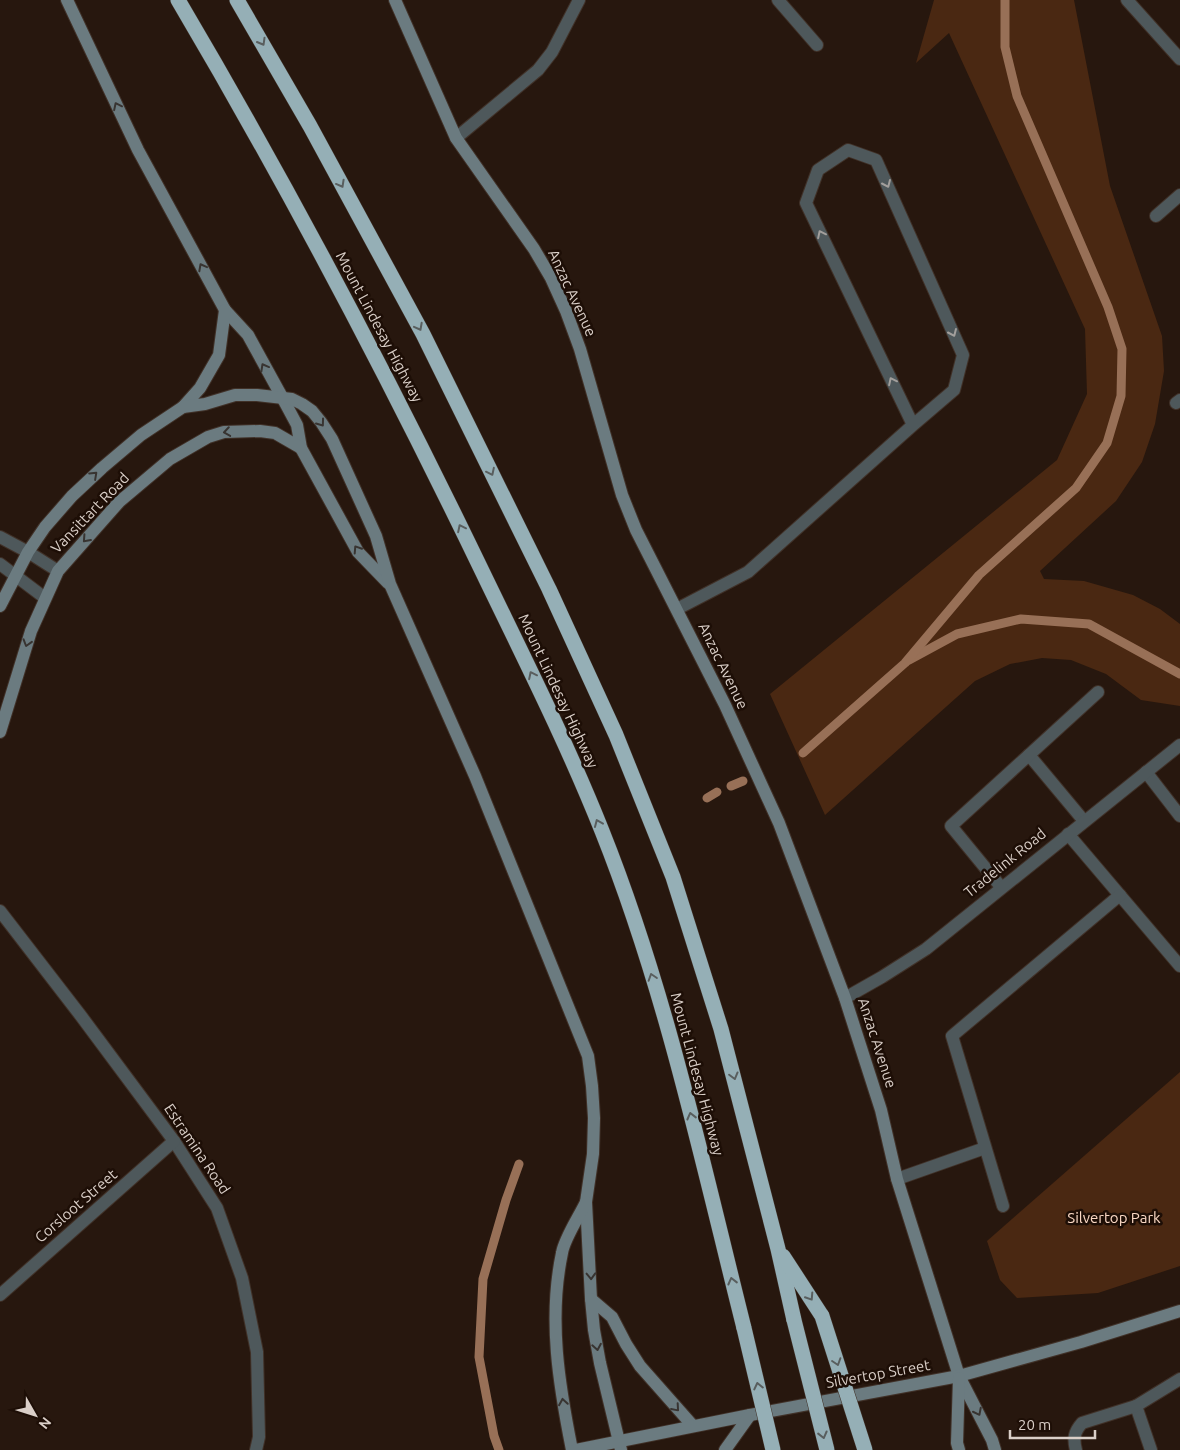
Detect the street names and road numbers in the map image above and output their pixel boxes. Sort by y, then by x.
street label: Anzac Avenue [545,247,600,339]
street label: Mount Lindesay Highway [333,249,426,405]
street label: Vansittart Road [47,469,132,556]
street label: Mount Lindesay Highway [515,611,602,770]
street label: Anzac Avenue [695,620,752,712]
street label: Tradelink Road [960,825,1049,901]
street label: Mount Lindesay Highway [668,991,727,1157]
street label: Anzac Avenue [855,996,900,1090]
street label: Estramina Road [161,1100,234,1197]
street label: Corsloot Street [31,1165,120,1246]
street label: Silvertop Street [825,1356,931,1391]

